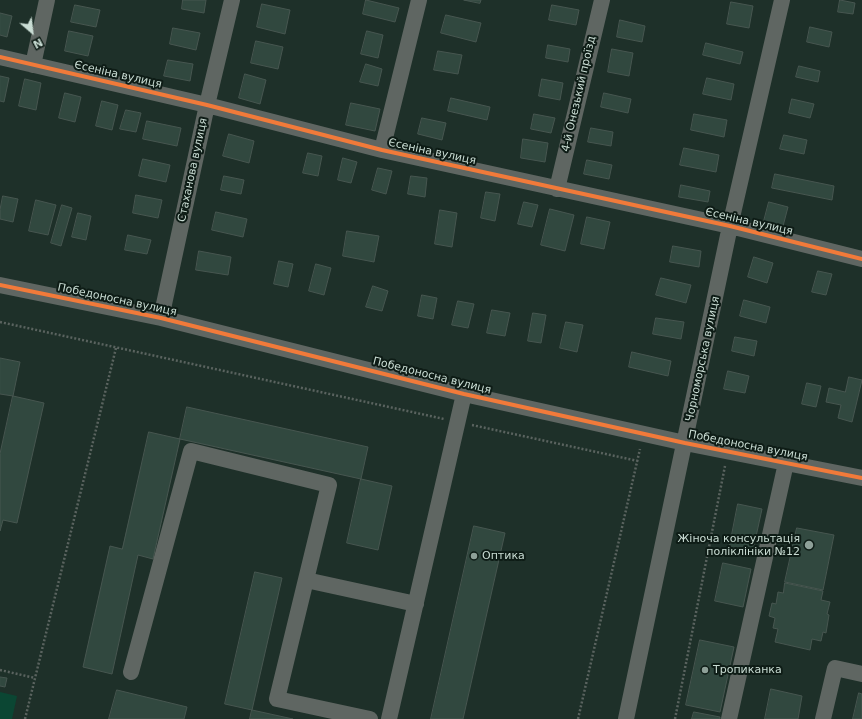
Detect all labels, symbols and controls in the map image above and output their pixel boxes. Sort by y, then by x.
north arrow [12,12,52,52]
text: N [31,35,45,51]
street label: 4-й Онезький проїзд [559,35,599,153]
street label: Єсеніна вулиця [73,59,163,91]
street label: Стаханова вулиця [176,117,210,223]
street label: Єсеніна вулиця [387,136,477,168]
street label: Єсеніна вулиця [704,206,794,238]
street label: Победоносна вулиця [56,281,178,319]
street label: Чорноморська вулиця [683,295,723,423]
street label: Победоносна вулиця [371,355,493,397]
street label: Победоносна вулиця [687,428,809,464]
place label: Жіноча консультація поліклініки №12 [677,532,800,558]
marker: Жіноча консультація поліклініки №12 [803,539,815,551]
place label: Оптика [482,549,525,563]
marker: Оптика [469,551,479,561]
place label: Тропиканка [713,663,782,677]
marker: Тропиканка [700,665,710,675]

